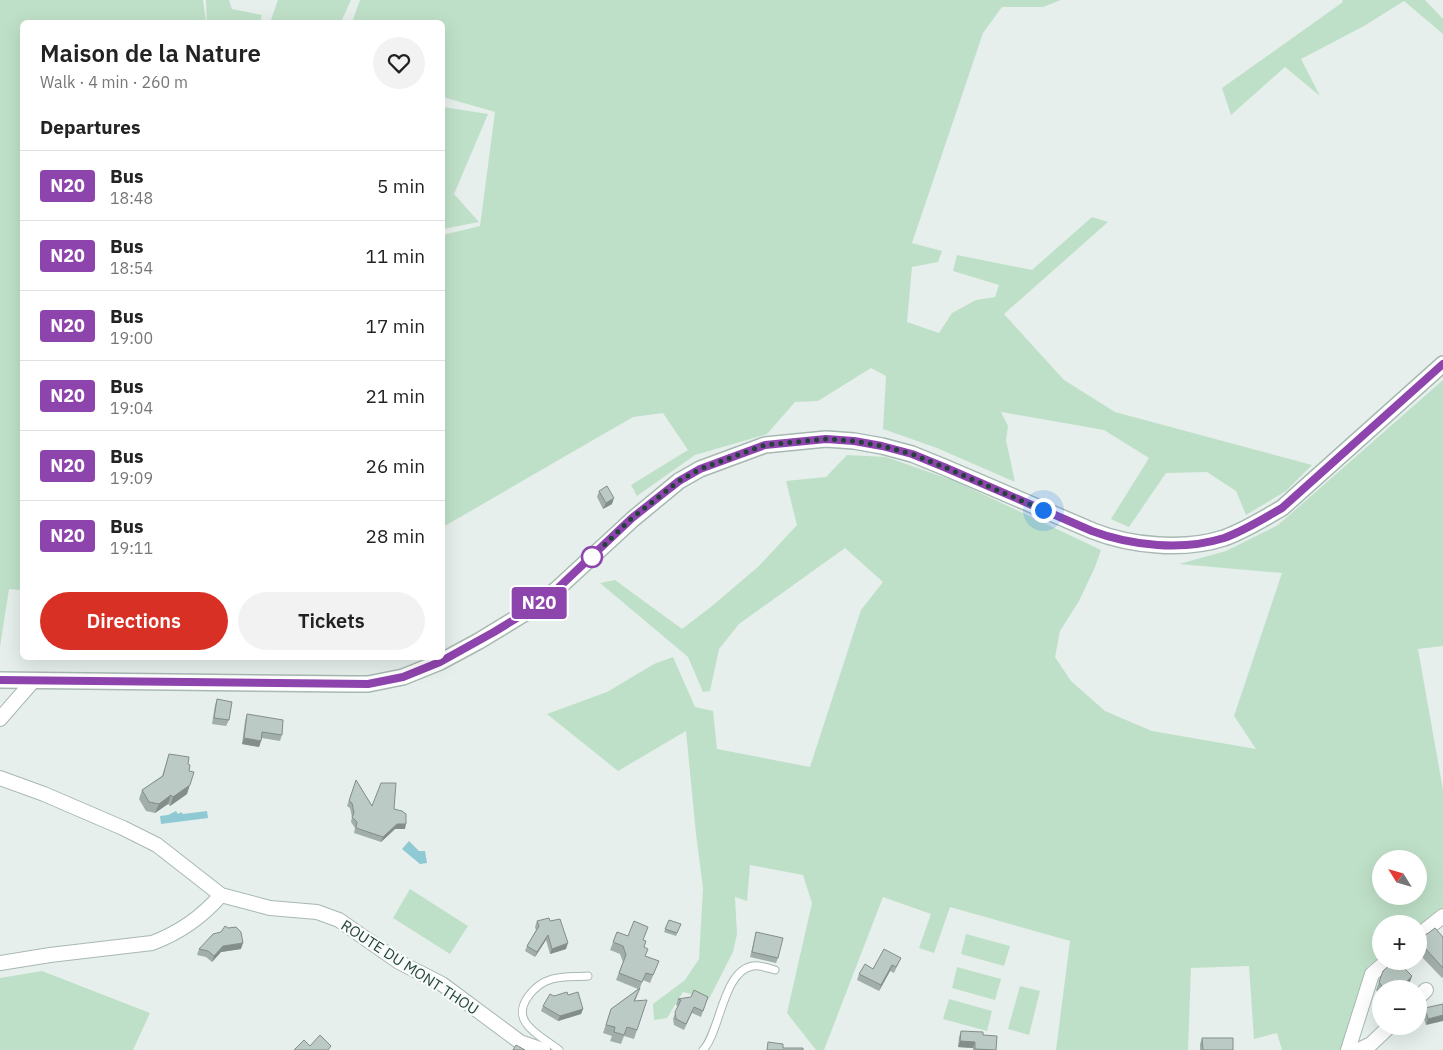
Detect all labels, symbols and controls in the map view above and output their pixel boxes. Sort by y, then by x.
text: Maison de la Nature [40,37,261,69]
button: heart [373,37,425,89]
text: Walk · 4 min · 260 m [40,72,188,92]
text: Departures [40,115,140,139]
text: Bus [110,164,144,188]
text: N20 [50,174,85,197]
text: 5 min [377,174,425,198]
text: 18:48 [110,188,153,208]
text: Bus [110,234,144,258]
text: N20 [50,244,85,267]
text: 11 min [366,244,425,268]
text: 18:54 [110,258,153,278]
text: Bus [110,304,144,328]
text: N20 [50,314,85,337]
text: 17 min [366,314,425,338]
text: 19:00 [110,328,153,348]
text: Bus [110,374,144,398]
text: N20 [50,384,85,407]
text: 21 min [366,384,425,408]
text: 19:04 [110,398,153,418]
text: Bus [110,444,144,468]
text: N20 [50,454,85,477]
text: 26 min [366,454,425,478]
text: 19:09 [110,468,153,488]
your location [1031,498,1056,523]
text: Bus [110,514,144,538]
text: N20 [50,524,85,547]
text: 28 min [366,524,425,548]
text: 19:11 [110,538,153,558]
unlabelled marker [581,546,603,568]
line badge: N20 [510,587,568,619]
text: N20 [522,591,556,614]
button: Directions [40,592,228,650]
button: Tickets [238,592,425,650]
north arrow [1372,850,1428,905]
map controls [1372,850,1427,1035]
street label: ROUTE DU MONT THOU [338,915,482,1019]
button: + [1372,915,1427,970]
button: − [1372,980,1427,1035]

